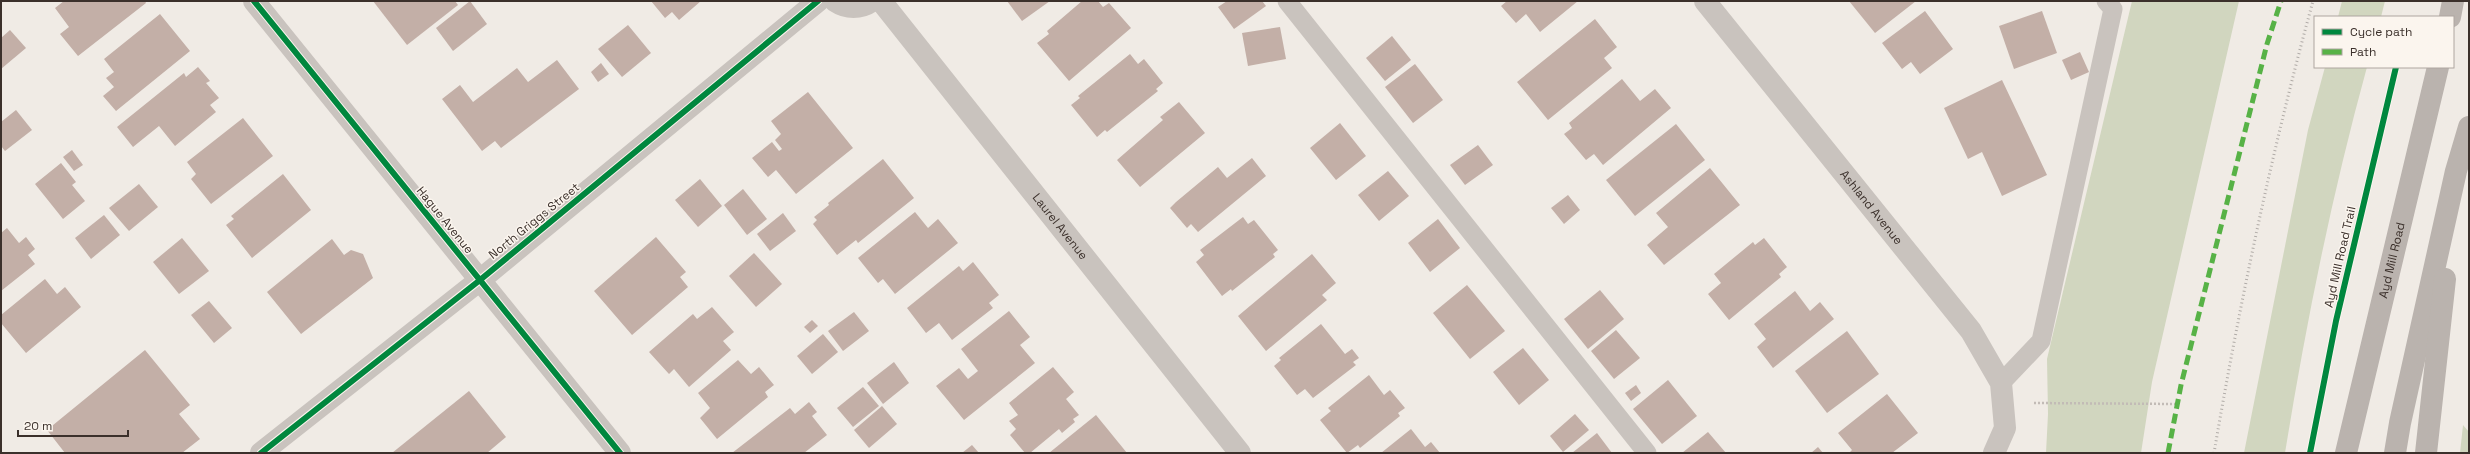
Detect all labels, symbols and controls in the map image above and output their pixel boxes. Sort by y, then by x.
legend [2314,16,2454,68]
text: Cycle path [2350,24,2412,40]
text: Path [2350,44,2376,60]
street label: Ashland Avenue [1836,167,1906,248]
street label: North Griggs Street [485,179,583,263]
street label: Hague Avenue [413,183,477,257]
street label: Laurel Avenue [1029,190,1091,263]
street label: Ayd Mill Road Trail [2321,205,2359,309]
street label: Ayd Mill Road [2375,221,2409,300]
scale bar [18,412,128,438]
text: 20 m [24,418,52,434]

